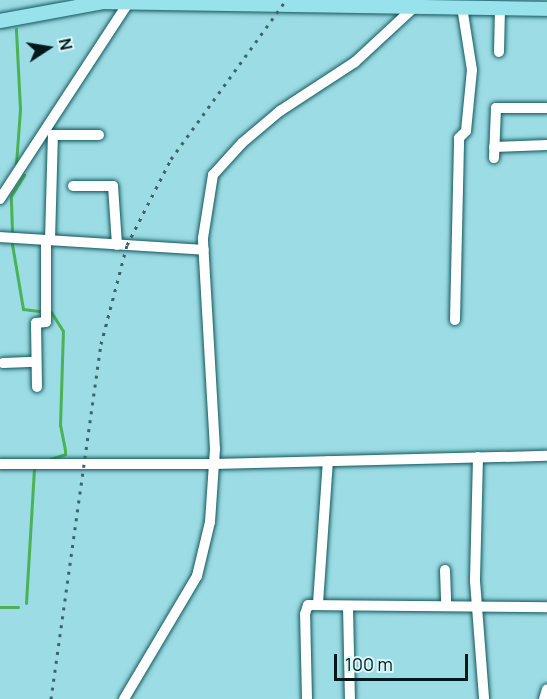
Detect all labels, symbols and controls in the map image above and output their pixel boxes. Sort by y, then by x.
north arrow [18,18,78,78]
text: N [54,36,78,52]
scale bar [337,642,470,680]
text: 100 m [345,652,393,676]

